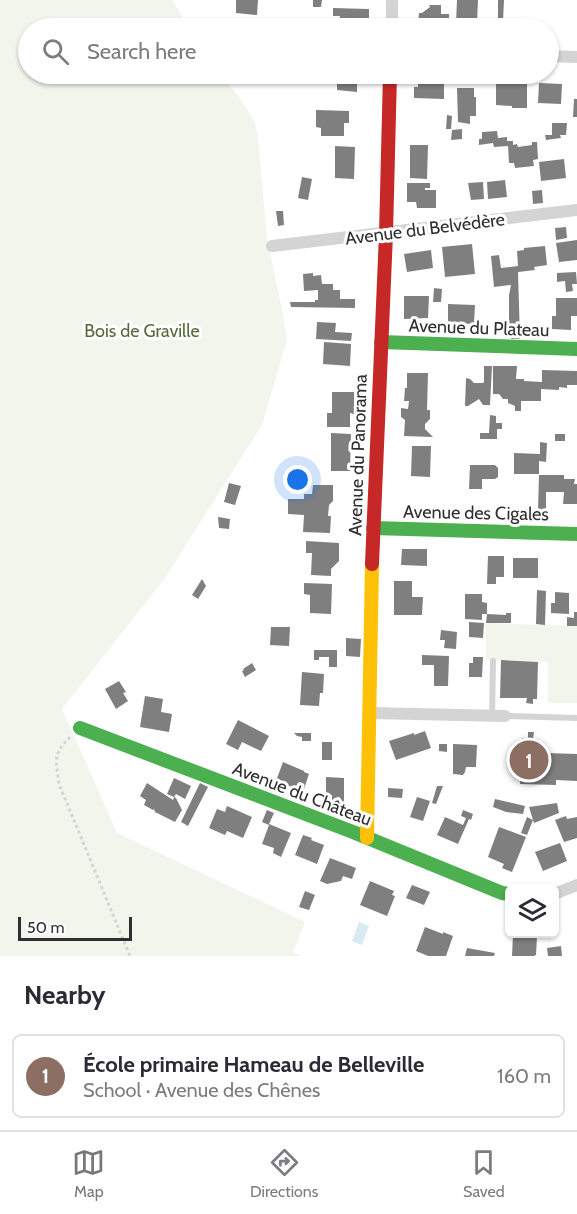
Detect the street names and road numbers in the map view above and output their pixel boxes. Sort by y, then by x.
street label: Avenue du Belvédère [344,208,506,250]
street label: Avenue du Plateau [408,315,550,341]
street label: Avenue du Panorama [344,373,372,536]
street label: Avenue des Cigales [403,501,549,525]
street label: Avenue du Château [229,757,375,831]

